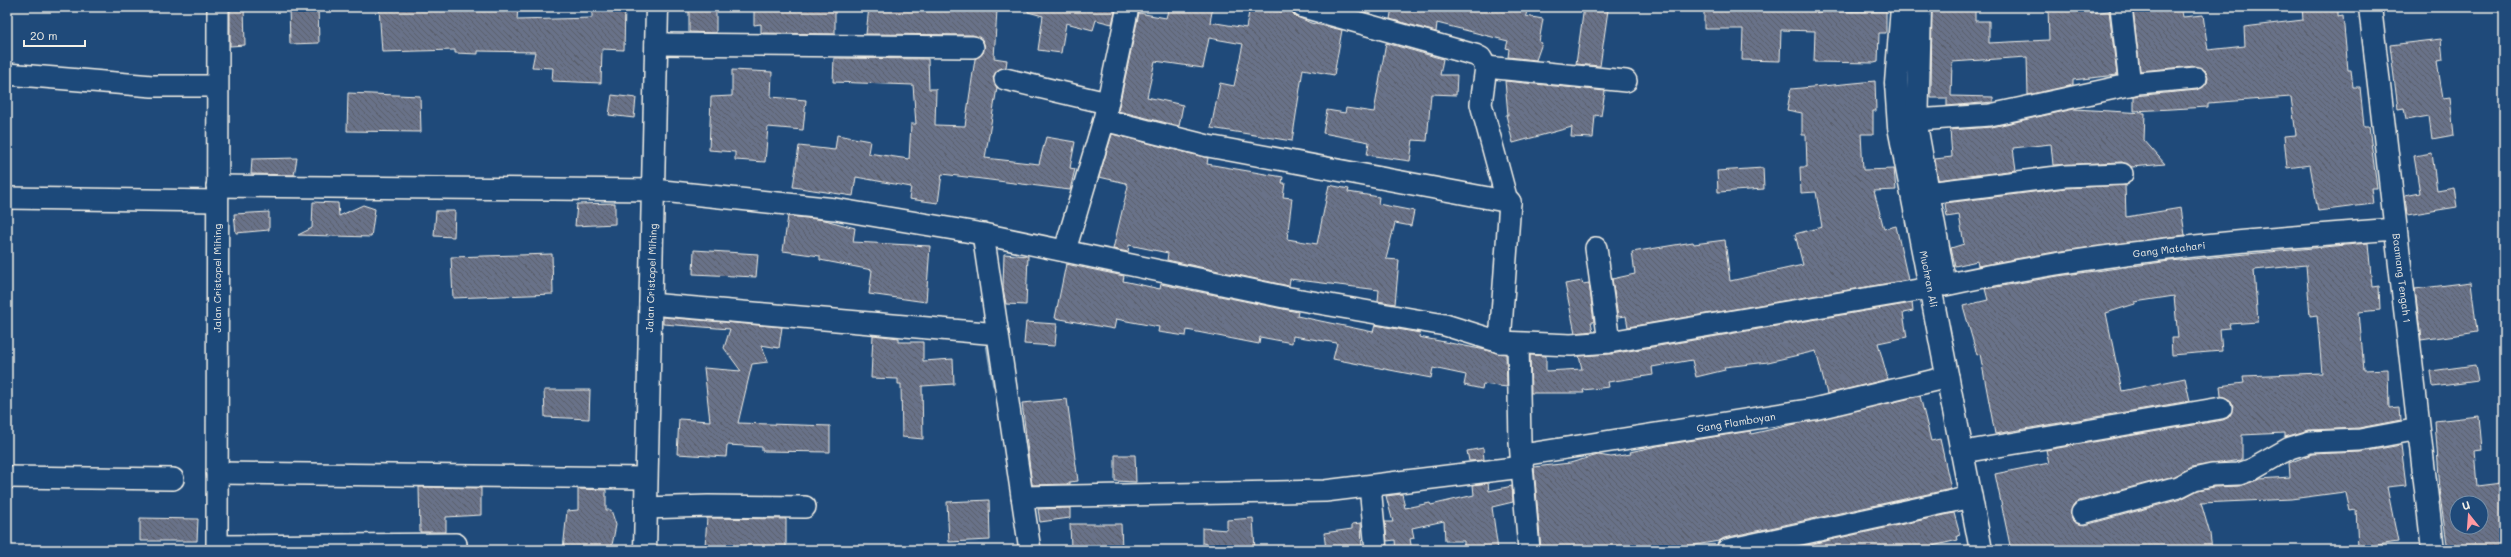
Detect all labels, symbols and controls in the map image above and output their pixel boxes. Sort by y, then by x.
scale bar [24,22,85,48]
text: 20 m [30,27,58,43]
street label: Jalan Cristopel Mihing [210,223,224,332]
street label: Jalan Cristopel Mihing [642,223,660,333]
street label: Baamang Tengah 1 [2390,232,2414,324]
street label: Gang Matahari [2132,238,2206,260]
street label: Muchran Ali [1917,249,1941,309]
street label: Gang Flamboyan [1696,409,1776,435]
north arrow [2449,495,2489,535]
text: U [2460,497,2472,513]

